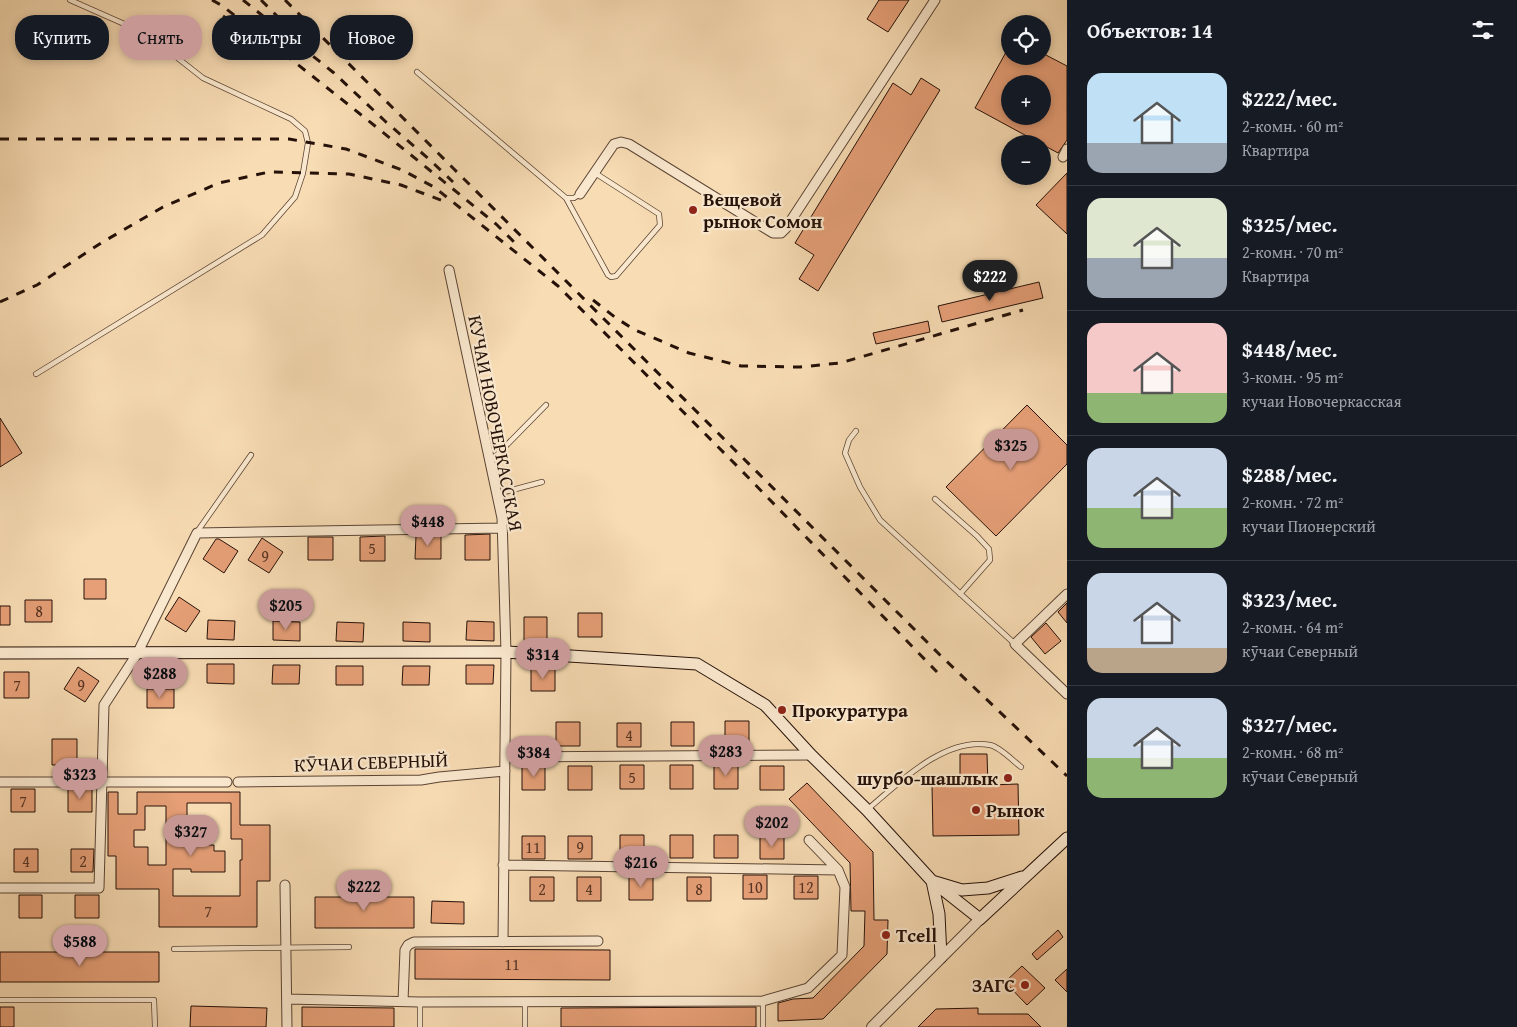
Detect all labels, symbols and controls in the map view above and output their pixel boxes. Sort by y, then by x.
chip: Купить [15,15,109,60]
chip: Снять [119,15,202,60]
chip: Фильтры [212,15,320,60]
chip: Новое [330,15,413,60]
map controls [1001,15,1051,185]
button: locate [1001,15,1051,65]
text: Объектов: 14 [1087,15,1213,46]
icon: filters [1469,16,1497,44]
button: + [1001,75,1051,125]
text: $222/мес. [1242,83,1337,114]
icon: home [1127,93,1187,153]
text: 2-комн. · 60 m² [1242,114,1343,138]
button: − [1001,135,1051,185]
text: Квартира [1242,138,1309,162]
place label: Вещевой рынок Сомон [703,185,823,235]
marker: Вещевой рынок Сомон [687,204,699,216]
text: $325/мес. [1242,209,1337,240]
icon: home [1127,218,1187,278]
text: 2-комн. · 70 m² [1242,240,1343,264]
pin: $222 [960,260,1020,302]
text: $222 [973,264,1007,288]
text: Квартира [1242,264,1309,288]
street label: КУЧАИ НОВОЧЕРКАССКАЯ [461,313,531,533]
text: $448/мес. [1242,334,1337,365]
icon: home [1127,343,1187,403]
text: 3-комн. · 95 m² [1242,365,1343,389]
text: кучаи Новочеркасская [1242,389,1401,413]
pin: $325 [981,428,1041,471]
text: $325 [994,433,1028,457]
text: $288/мес. [1242,459,1337,490]
icon: home [1127,468,1187,528]
text: 2-комн. · 72 m² [1242,490,1343,514]
pin: $448 [398,504,458,547]
text: $448 [411,509,445,533]
text: кучаи Пионерский [1242,514,1376,538]
house number: 5 [368,536,376,560]
house number: 9 [261,544,269,568]
text: $323/мес. [1242,584,1337,615]
pin: $205 [256,588,316,631]
text: $205 [269,593,303,617]
icon: home [1127,593,1187,653]
house number: 8 [35,599,43,623]
text: 2-комн. · 64 m² [1242,615,1343,639]
pin: $314 [513,638,573,680]
text: кӯчаи Северный [1242,639,1358,663]
text: $314 [526,642,560,666]
pin: $288 [130,656,190,699]
text: $288 [143,661,177,685]
house number: 7 [13,673,21,697]
house number: 9 [77,673,85,697]
place label: Прокуратура [792,696,908,724]
marker: Прокуратура [776,704,788,716]
text: $327/мес. [1242,709,1337,740]
icon: home [1127,718,1187,778]
house number: 4 [625,723,633,747]
pin: $283 [696,734,756,777]
pin: $384 [504,736,564,778]
text: $283 [709,739,743,763]
text: $384 [517,740,551,764]
text: 2-комн. · 68 m² [1242,740,1343,764]
street label: КӮЧАИ СЕВЕРНЫЙ [294,745,449,779]
pin: $323 [50,758,110,800]
text: $323 [63,762,97,786]
place label: шурбо-шашлык [857,764,998,792]
text: кӯчаи Северный [1242,764,1358,788]
house number: 5 [628,765,636,789]
marker: шурбо-шашлык [1002,772,1014,784]
house number: 7 [19,789,27,813]
place label: Рынок [986,796,1045,824]
marker: Рынок [970,804,982,816]
pin: $202 [742,806,802,848]
text: $202 [755,810,789,834]
pin: $327 [161,814,221,857]
text: $327 [174,819,208,843]
house number: 11 [525,835,541,859]
house number: 9 [576,835,584,859]
pin: $216 [611,846,671,888]
house number: 4 [22,849,30,873]
house number: 2 [79,849,87,873]
text: $216 [624,850,658,874]
pin: $222 [334,870,394,912]
text: $222 [347,874,381,898]
house number: 10 [747,875,763,899]
house number: 12 [798,875,814,899]
house number: 2 [538,877,546,901]
house number: 4 [585,877,593,901]
house number: 8 [695,877,703,901]
house number: 7 [204,899,212,923]
place label: Tcell [896,921,937,949]
pin: $588 [50,924,110,967]
text: $588 [63,929,97,953]
marker: Tcell [880,929,892,941]
house number: 11 [504,952,520,976]
place label: ЗАГС [972,971,1015,999]
marker: ЗАГС [1019,979,1031,991]

